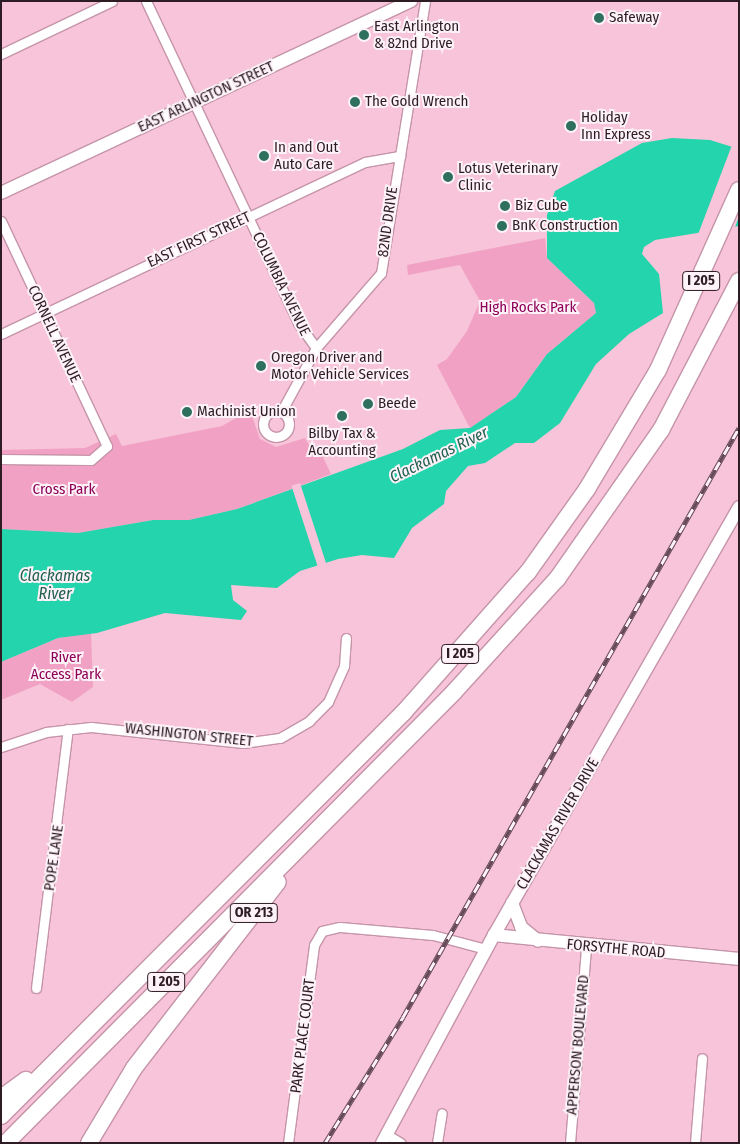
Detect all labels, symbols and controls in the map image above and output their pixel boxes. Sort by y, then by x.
place label: Safeway [609,9,659,27]
marker: Safeway [593,12,605,24]
place label: East Arlington & 82nd Drive [374,17,459,52]
marker: East Arlington & 82nd Drive [358,29,370,41]
street label: EAST ARLINGTON STREET [135,58,277,136]
place label: The Gold Wrench [365,93,468,111]
marker: The Gold Wrench [349,96,361,108]
place label: Holiday Inn Express [581,108,651,143]
marker: Holiday Inn Express [565,120,577,132]
place label: In and Out Auto Care [274,138,338,173]
marker: In and Out Auto Care [258,150,270,162]
place label: Lotus Veterinary Clinic [458,159,558,194]
marker: Lotus Veterinary Clinic [442,171,454,183]
street label: 82ND DRIVE [374,186,402,258]
place label: Biz Cube [515,197,567,215]
marker: Biz Cube [499,200,511,212]
street label: EAST FIRST STREET [144,208,254,272]
place label: BnK Construction [512,217,618,235]
marker: BnK Construction [496,220,508,232]
street label: COLUMBIA AVENUE [248,229,314,339]
road number: I 205 [681,270,721,292]
street label: CORNELL AVENUE [24,283,84,385]
park label: High Rocks Park [479,299,577,317]
place label: Oregon Driver and Motor Vehicle Services [271,348,409,383]
marker: Oregon Driver and Motor Vehicle Services [255,360,267,372]
place label: Beede [378,395,416,413]
marker: Beede [362,398,374,410]
place label: Machinist Union [197,403,296,421]
marker: Machinist Union [181,406,193,418]
marker: Bilby Tax & Accounting [336,410,348,422]
water label: Clackamas River [387,423,491,487]
place label: Bilby Tax & Accounting [308,424,376,459]
park label: Cross Park [33,481,95,499]
water label: Clackamas River [20,566,90,604]
road number: I 205 [440,642,480,666]
park label: River Access Park [31,648,101,683]
street label: WASHINGTON STREET [124,719,254,751]
street label: CLACKAMAS RIVER DRIVE [513,755,603,893]
street label: POPE LANE [40,824,68,892]
road number: OR 213 [229,901,279,924]
street label: FORSYTHE ROAD [566,936,666,962]
road number: I 205 [146,970,186,994]
street label: APPERSON BOULEVARD [563,974,593,1116]
street label: PARK PLACE COURT [287,978,319,1094]

